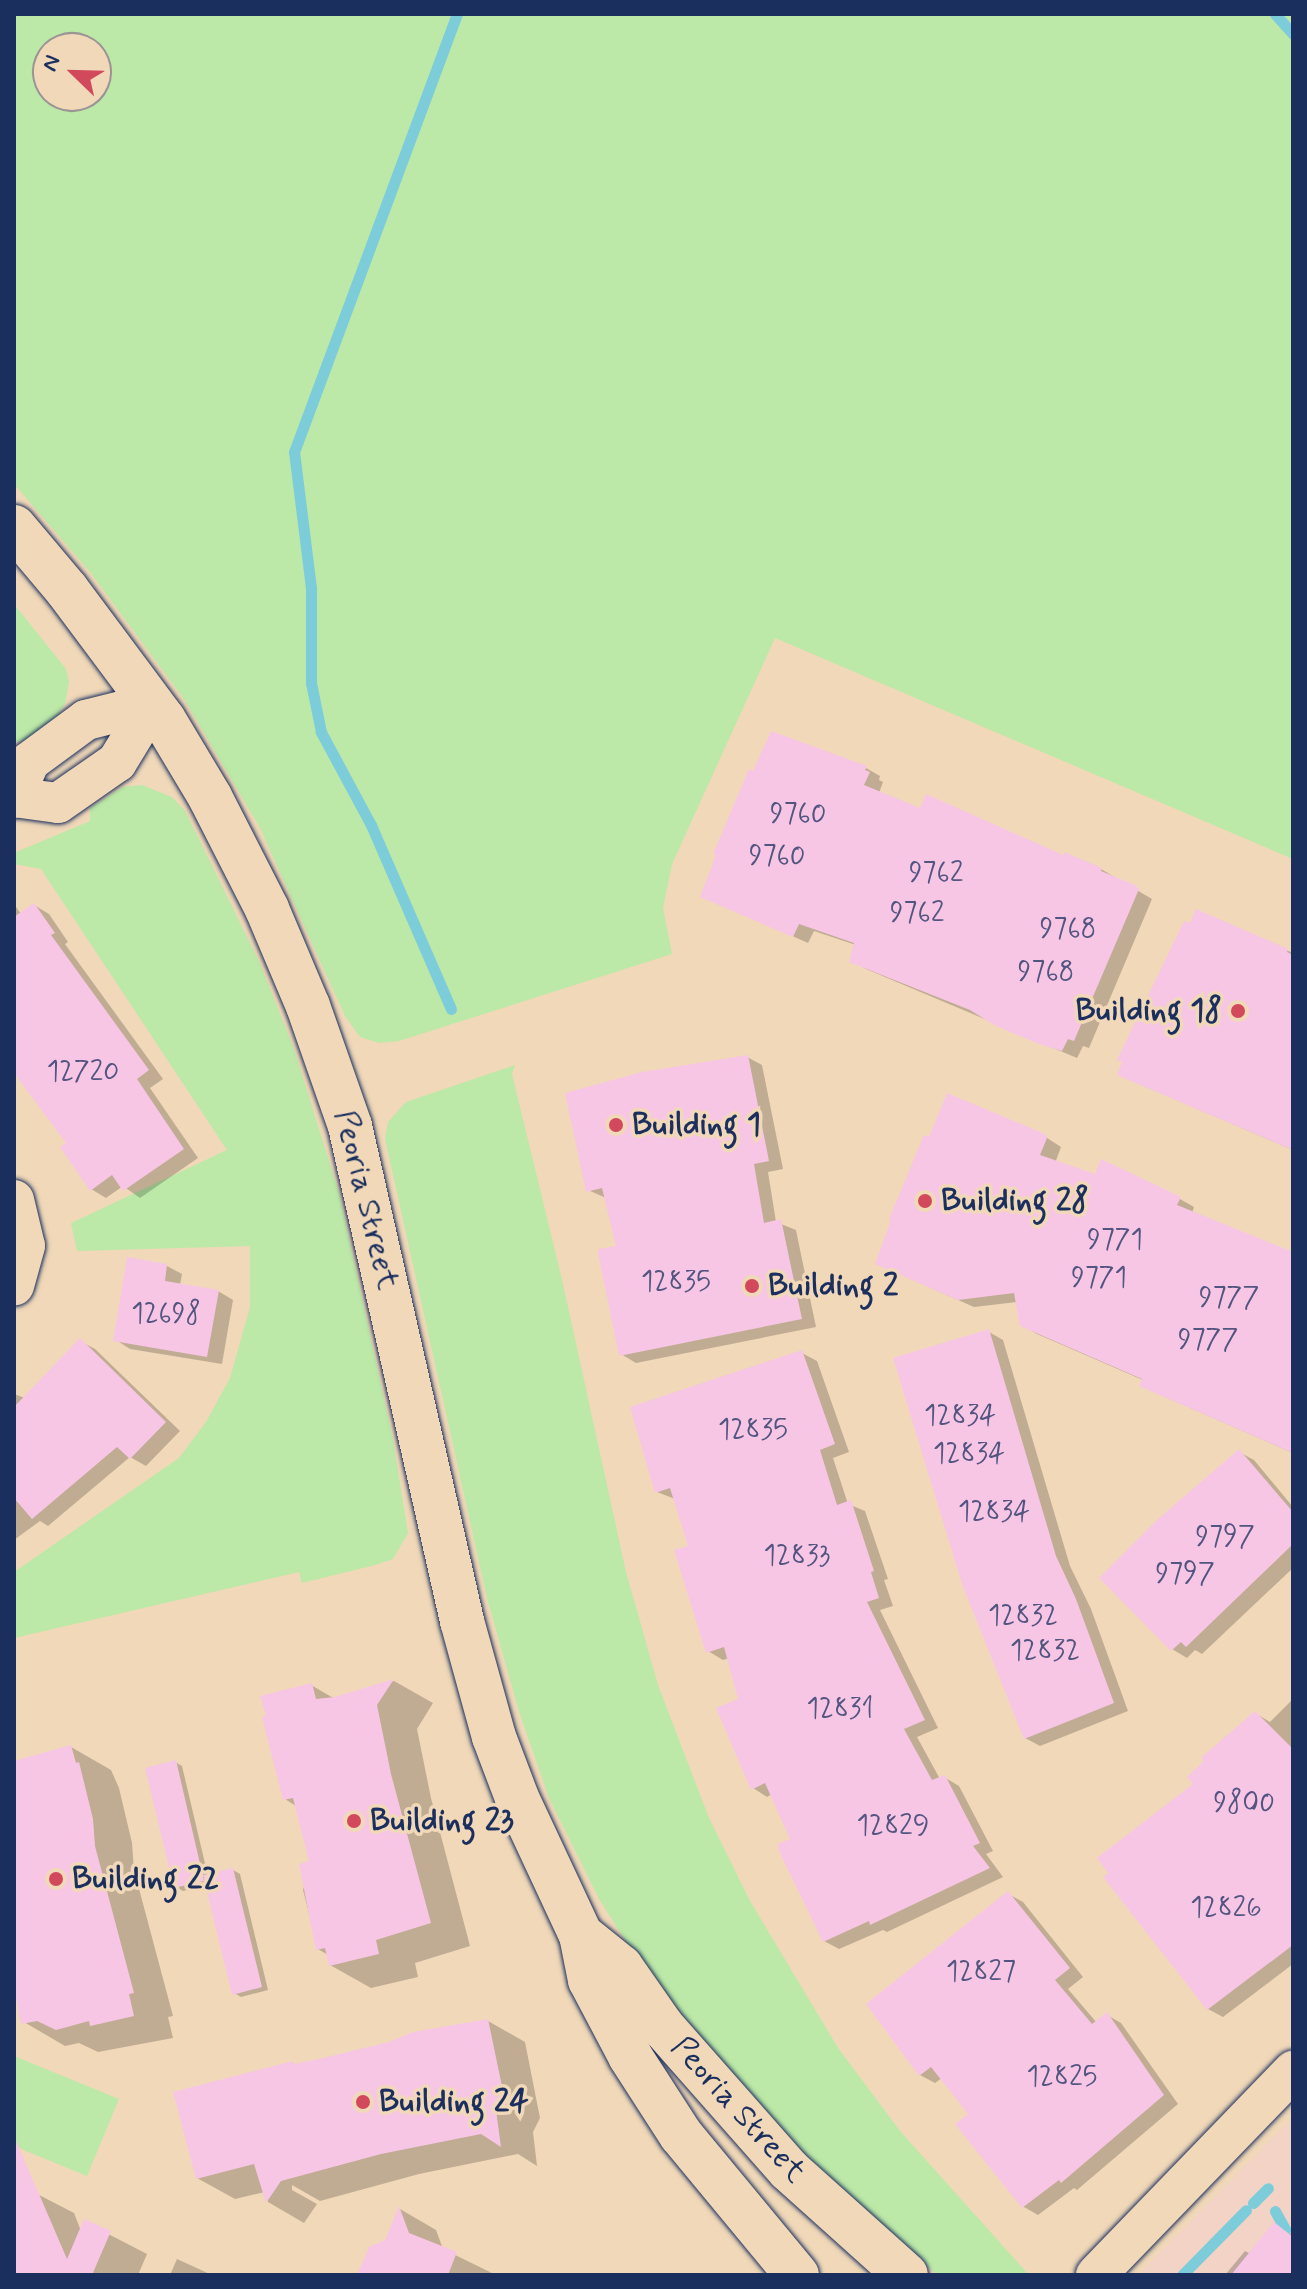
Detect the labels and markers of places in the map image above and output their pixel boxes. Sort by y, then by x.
place label: Building 18 [1075,992,1222,1030]
marker: Building 18 [1229,1002,1247,1020]
place label: Building 1 [632,1106,761,1144]
marker: Building 1 [607,1116,625,1134]
place label: Building 28 [941,1182,1089,1220]
marker: Building 28 [916,1192,934,1210]
place label: Building 2 [768,1267,898,1305]
marker: Building 2 [743,1277,761,1295]
place label: Building 23 [370,1802,514,1840]
marker: Building 23 [345,1812,363,1830]
place label: Building 22 [72,1860,219,1898]
marker: Building 22 [47,1870,65,1888]
place label: Building 24 [379,2083,529,2121]
marker: Building 24 [354,2093,372,2111]

